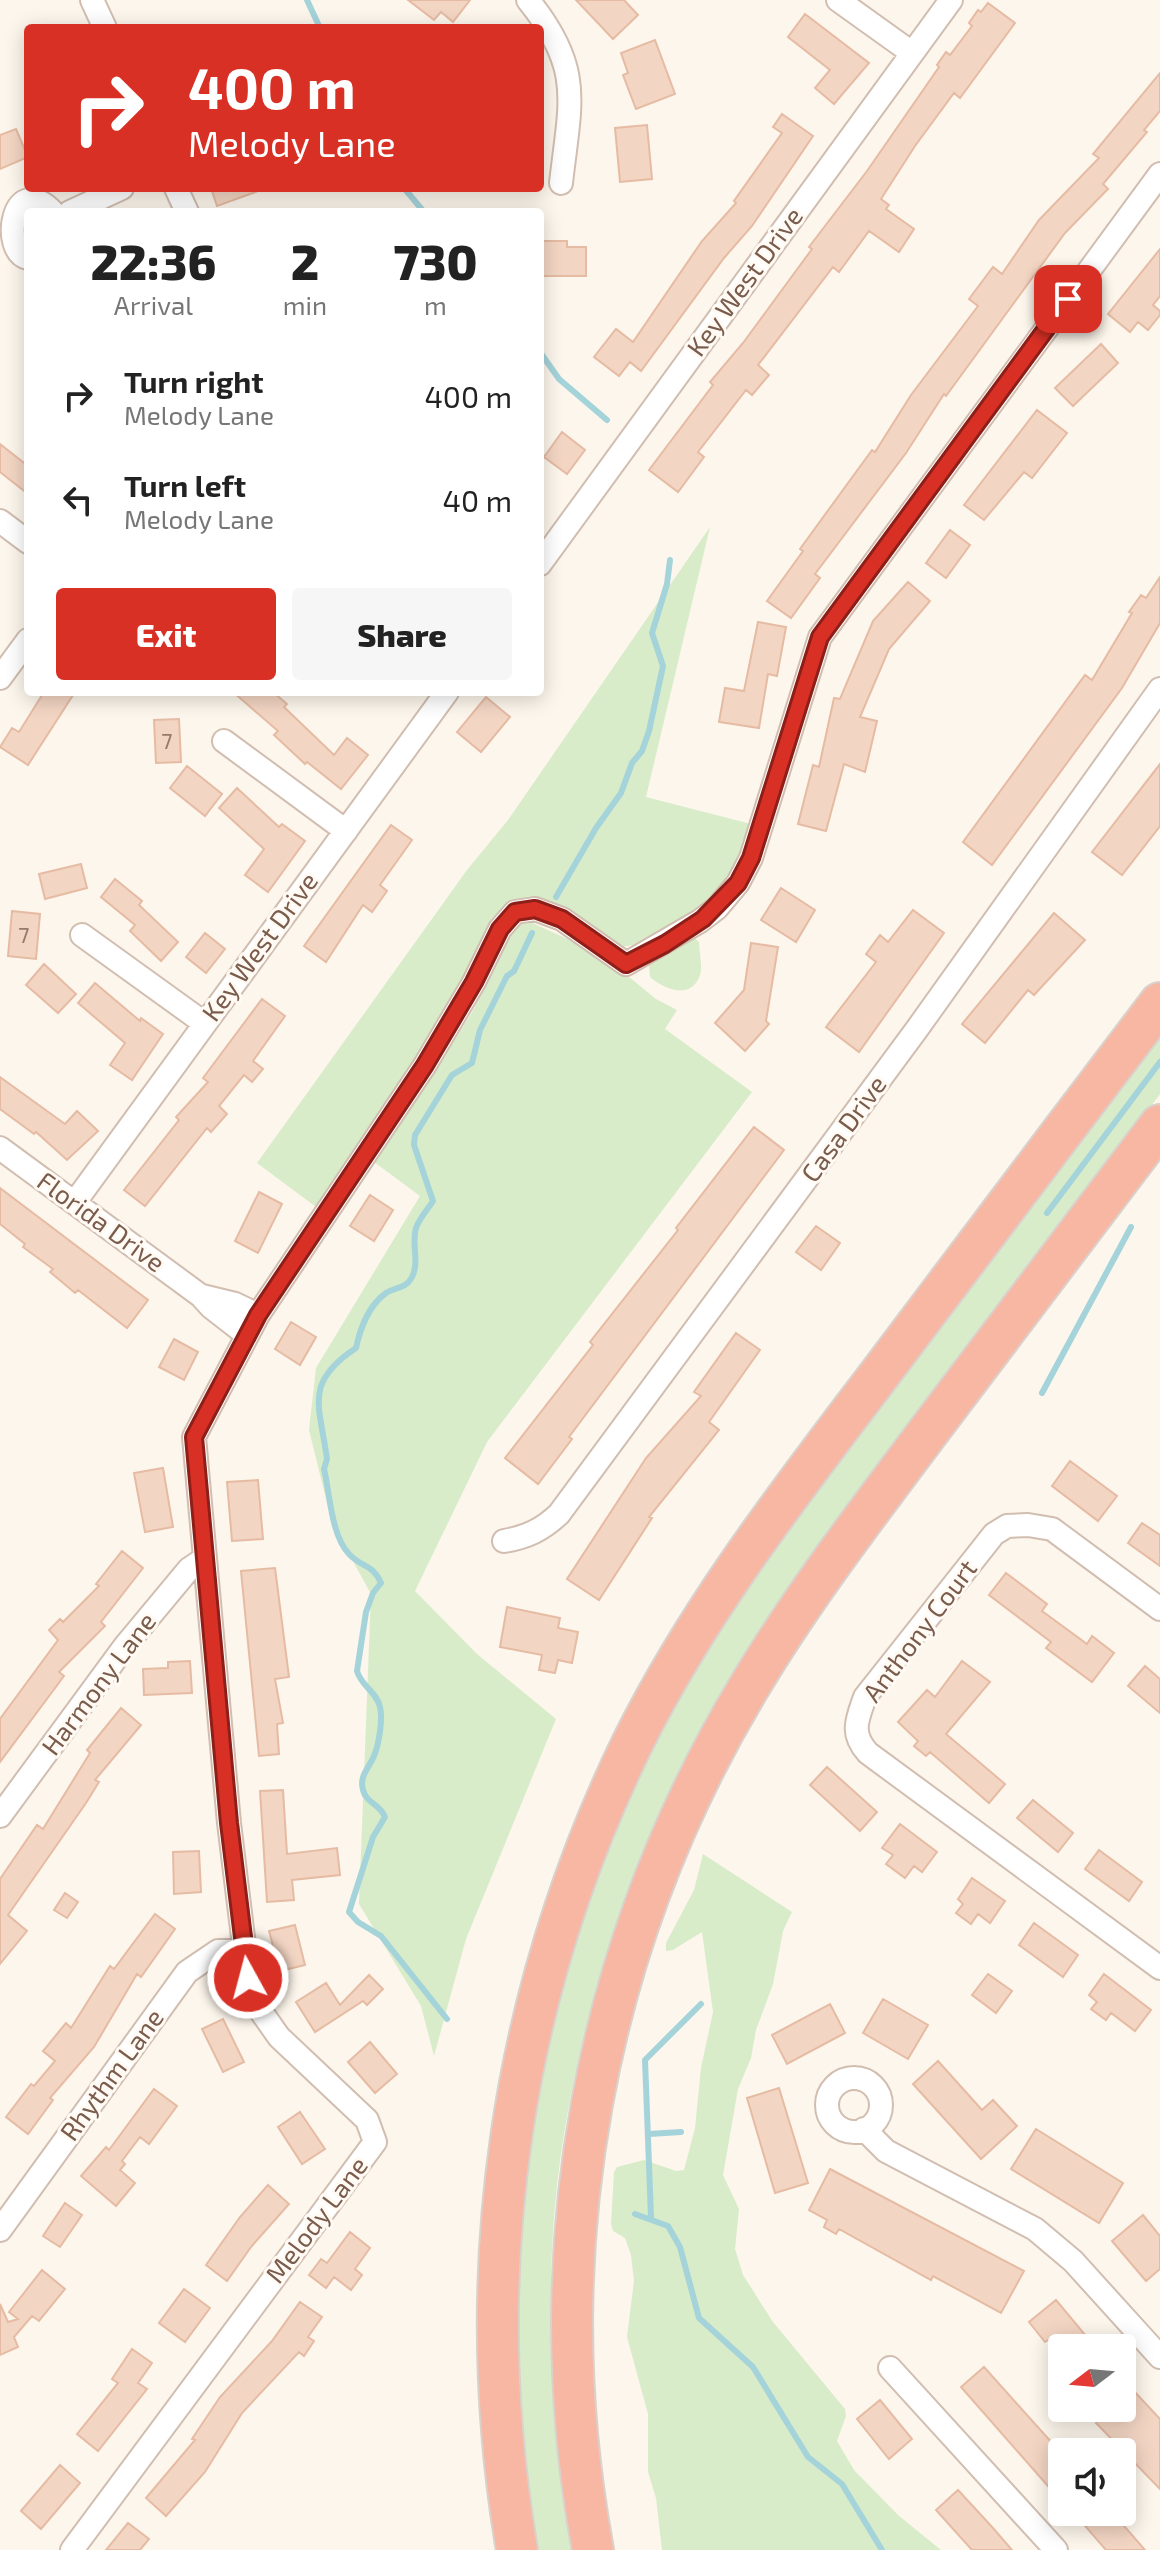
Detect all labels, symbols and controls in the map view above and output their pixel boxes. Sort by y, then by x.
text: 400 m [188,53,356,120]
icon: right [56,56,160,160]
text: Melody Lane [188,121,395,164]
street label: Key West Drive [679,201,808,362]
text: 22:36 [90,232,216,290]
text: 2 [291,232,319,290]
text: 730 [393,232,478,290]
pin [1034,265,1102,333]
icon: arrive [1046,277,1090,321]
text: Arrival [114,289,193,320]
text: min [283,289,327,320]
text: m [424,289,447,320]
text: Turn right [124,363,264,399]
icon: right [56,374,100,418]
text: 400 m [424,378,512,414]
text: Melody Lane [124,399,274,430]
text: Turn left [124,467,246,503]
icon: left [56,478,100,522]
text: 40 m [442,482,512,518]
text: Melody Lane [124,503,274,534]
button: Exit [56,588,276,680]
button: Share [292,588,512,680]
house number: 7 [161,727,173,753]
street label: Key West Drive [194,866,323,1027]
house number: 7 [18,921,30,947]
street label: Casa Drive [794,1069,892,1187]
street label: Florida Drive [32,1164,172,1277]
street label: Anthony Court [855,1553,982,1707]
street label: Harmony Lane [34,1606,161,1760]
position arrow [206,1936,290,2020]
street label: Rhythm Lane [53,2002,169,2146]
street label: Melody Lane [258,2150,373,2288]
north arrow [1048,2334,1136,2422]
map controls [1048,2334,1136,2526]
button: sound [1048,2438,1136,2526]

